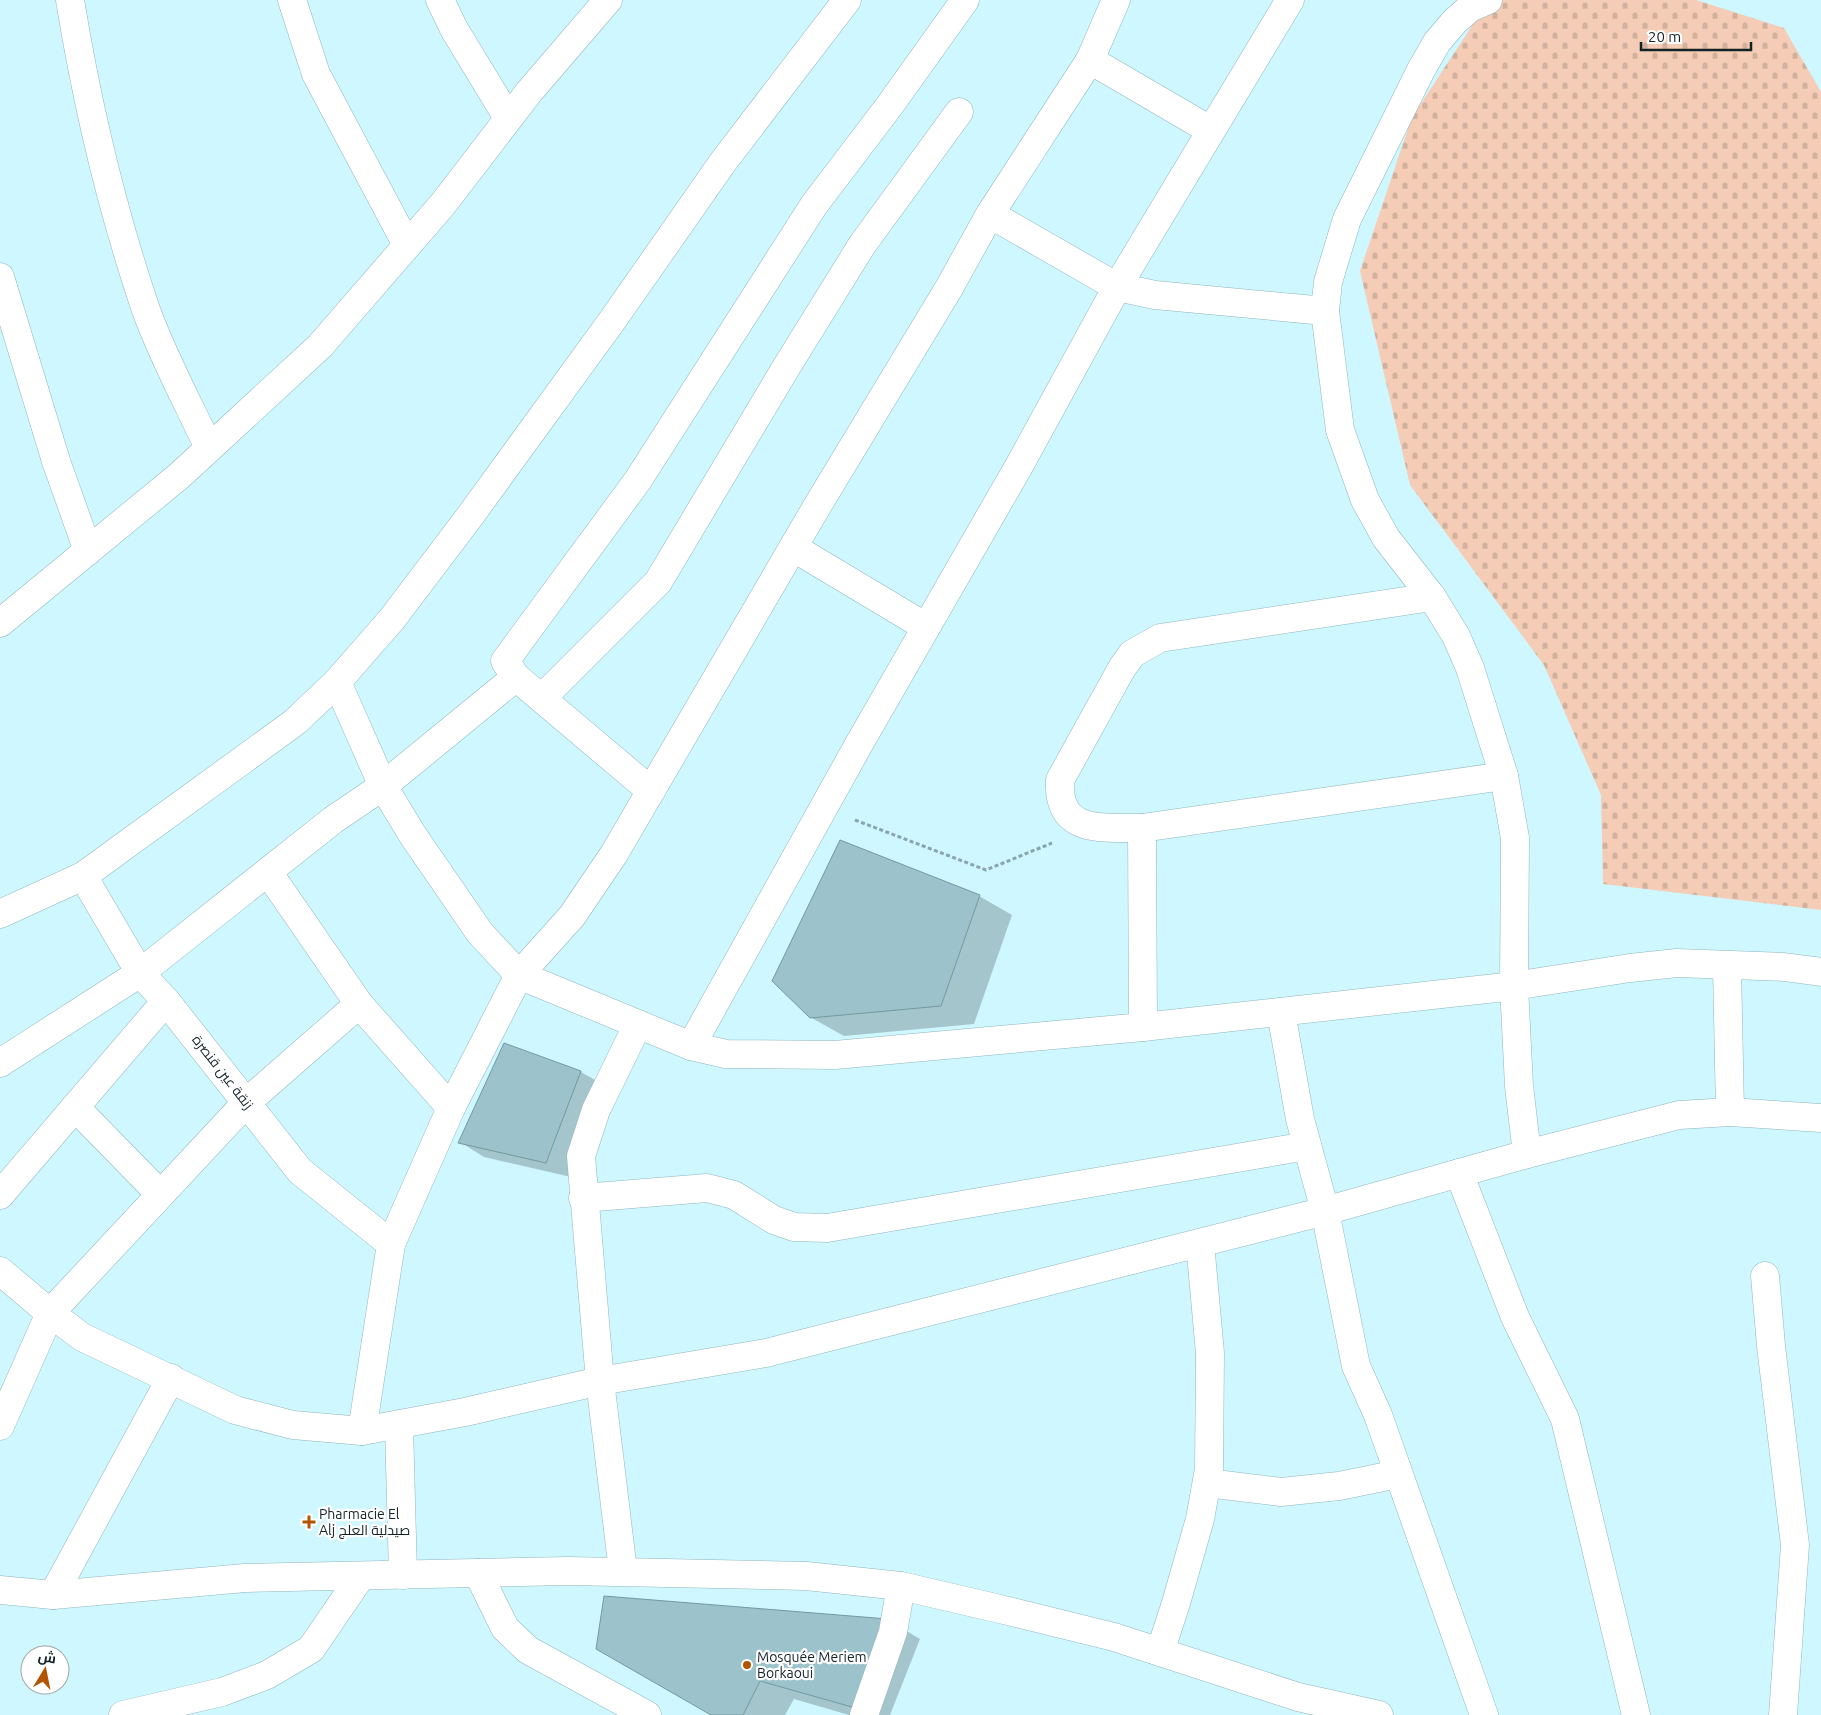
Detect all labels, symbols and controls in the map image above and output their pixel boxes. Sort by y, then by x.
scale bar [1641,20,1751,52]
text: 20 m [1648,28,1681,45]
street label: زنقة عين قنصرة [189,1032,257,1112]
place label: Pharmacie El Alj صيدلية العلج [319,1506,410,1539]
marker: Pharmacie El Alj صيدلية العلج [303,1516,315,1528]
north arrow [20,1645,70,1695]
text: ش [37,1648,58,1668]
place label: Mosquée Meriem Borkaoui [757,1649,867,1681]
marker: Mosquée Meriem Borkaoui [741,1659,753,1671]

